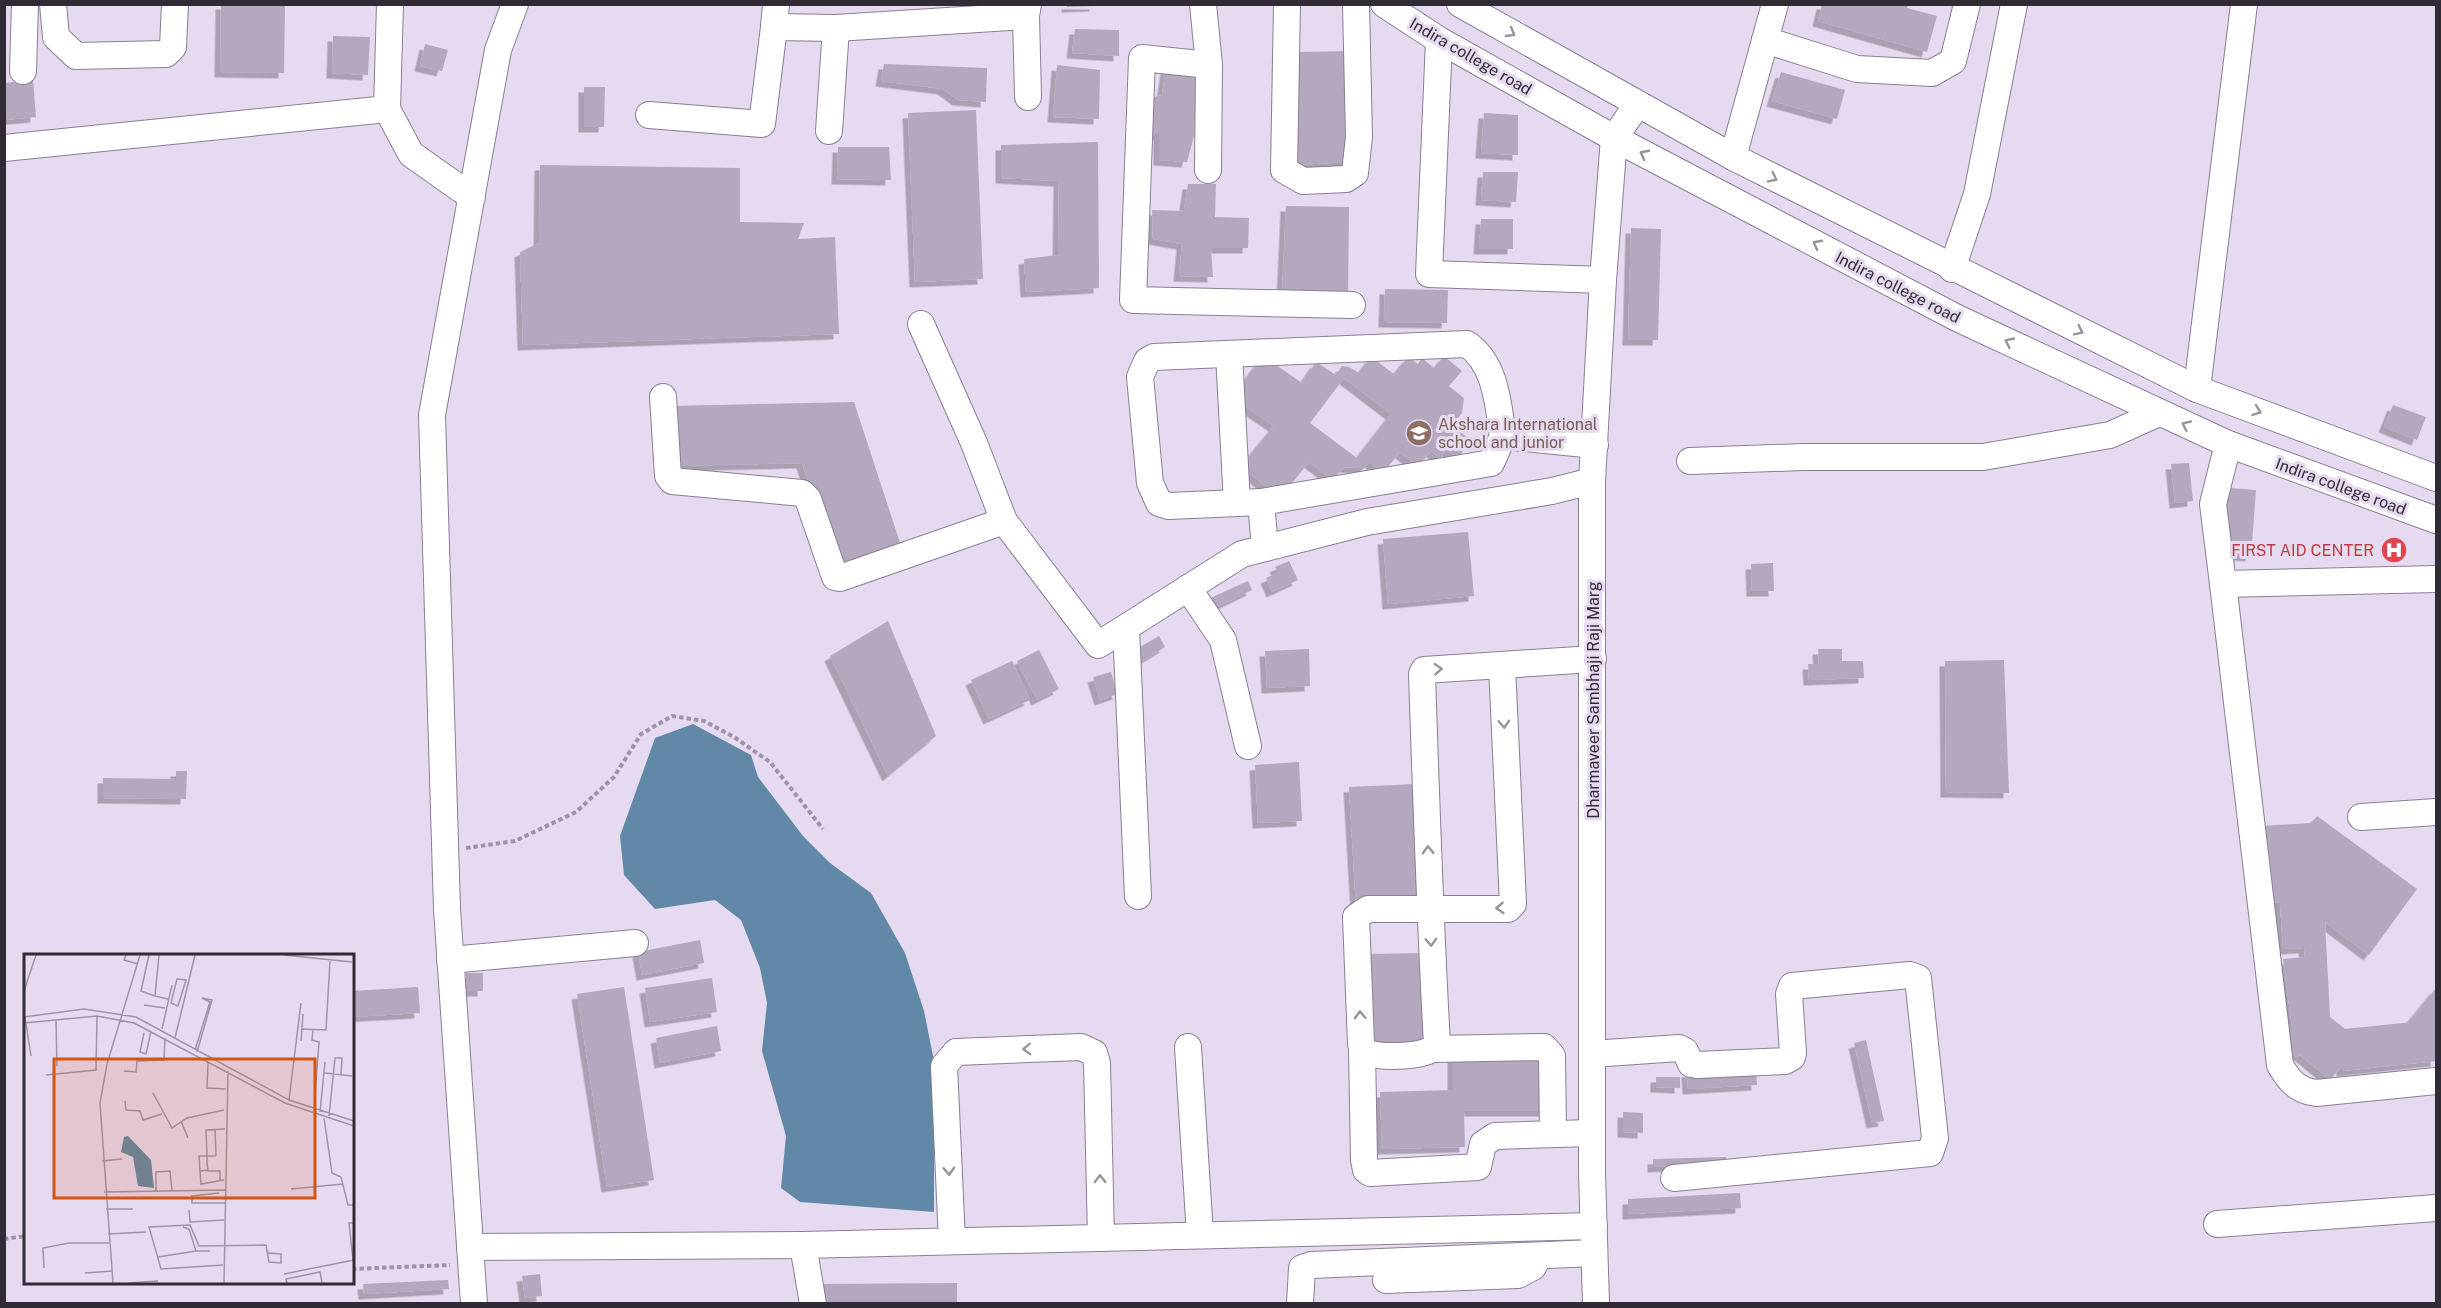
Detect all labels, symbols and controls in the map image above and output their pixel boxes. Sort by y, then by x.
street label: Indira college road [1406,14,1535,99]
one-way arrow [1504,26,1515,38]
one-way arrow [1640,150,1650,161]
one-way arrow [1767,171,1778,182]
one-way arrow [1812,240,1823,251]
street label: Indira college road [1832,248,1963,327]
one-way arrow [2073,324,2084,336]
one-way arrow [2004,338,2015,350]
one-way arrow [2251,404,2261,417]
place label: Akshara International school and junior [1438,415,1598,452]
school or university icon: Akshara International school and junior [1404,418,1434,448]
one-way arrow [2181,420,2192,432]
street label: Indira college road [2273,454,2409,519]
hospital icon: FIRST AID CENTER [2379,535,2409,565]
place label: FIRST AID CENTER [2231,541,2374,560]
street label: Dharmaveer Sambhaji Raji Marg [1584,581,1603,819]
one-way arrow [1433,662,1442,675]
one-way arrow [1498,720,1511,729]
one-way arrow [1422,846,1434,855]
one-way arrow [1495,902,1504,915]
one-way arrow [1425,937,1438,946]
inset map [24,954,354,1284]
one-way arrow [1353,1011,1366,1020]
one-way arrow [1023,1043,1032,1056]
one-way arrow [942,1166,955,1175]
one-way arrow [1094,1175,1106,1184]

